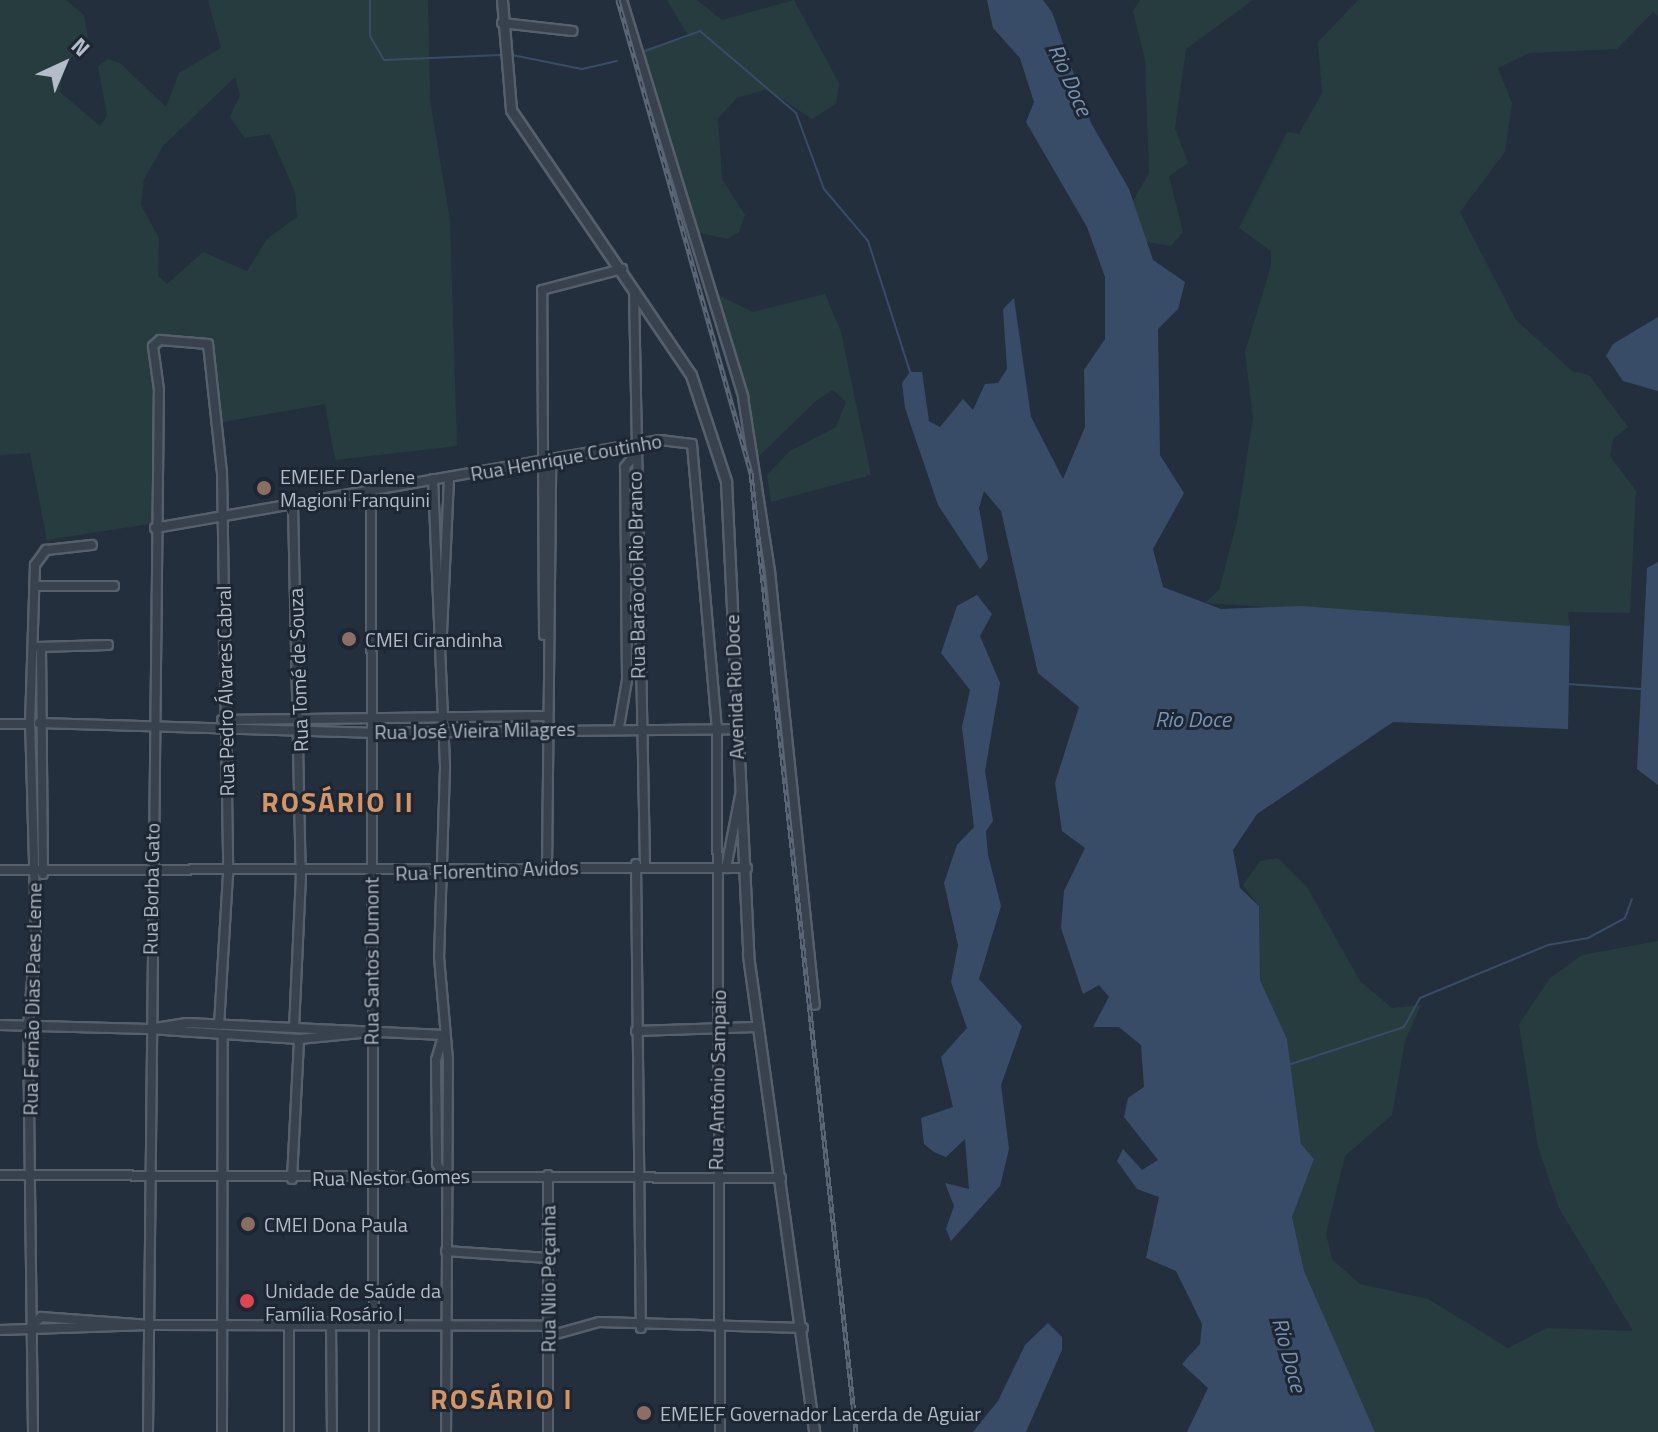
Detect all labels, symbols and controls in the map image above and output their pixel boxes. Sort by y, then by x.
north arrow [24,24,104,104]
text: N [63,29,98,64]
water label: Rio Doce [1043,40,1097,120]
street label: Rua Henrique Coutinho [468,428,664,486]
place label: EMEIEF Darlene Magioni Franquini [280,464,430,511]
street label: Rua Barão do Rio Branco [622,471,650,679]
marker: EMEIEF Darlene Magioni Franquini [255,479,273,497]
street label: Rua Pedro Álvares Cabral [211,585,239,797]
street label: Rua Tomé de Souza [283,588,313,752]
street label: Avenida Rio Doce [719,614,749,760]
place label: CMEI Cirandinha [365,627,502,651]
marker: CMEI Cirandinha [340,630,358,648]
water label: Rio Doce [1155,707,1231,733]
street label: Rua José Vieira Milagres [374,716,576,744]
district label: ROSÁRIO II [261,785,415,819]
street label: Rua Borba Gato [138,823,164,955]
street label: Rua Florentino Avidos [395,855,579,885]
street label: Rua Santos Dumont [359,877,383,1045]
street label: Rua Fernão Dias Paes Leme [18,882,46,1116]
street label: Rua Antônio Sampaio [703,989,731,1171]
street label: Rua Nestor Gomes [312,1164,470,1190]
street label: Rua Nilo Peçanha [536,1206,560,1352]
place label: CMEI Dona Paula [264,1212,408,1236]
marker: CMEI Dona Paula [239,1215,257,1233]
place label: Unidade de Saúde da Família Rosário I [265,1278,441,1325]
marker: Unidade de Saúde da Família Rosário I [236,1290,258,1312]
water label: Rio Doce [1266,1315,1312,1395]
district label: ROSÁRIO I [430,1382,574,1416]
place label: EMEIEF Governador Lacerda de Aguiar [660,1401,981,1425]
marker: EMEIEF Governador Lacerda de Aguiar [635,1404,653,1422]

